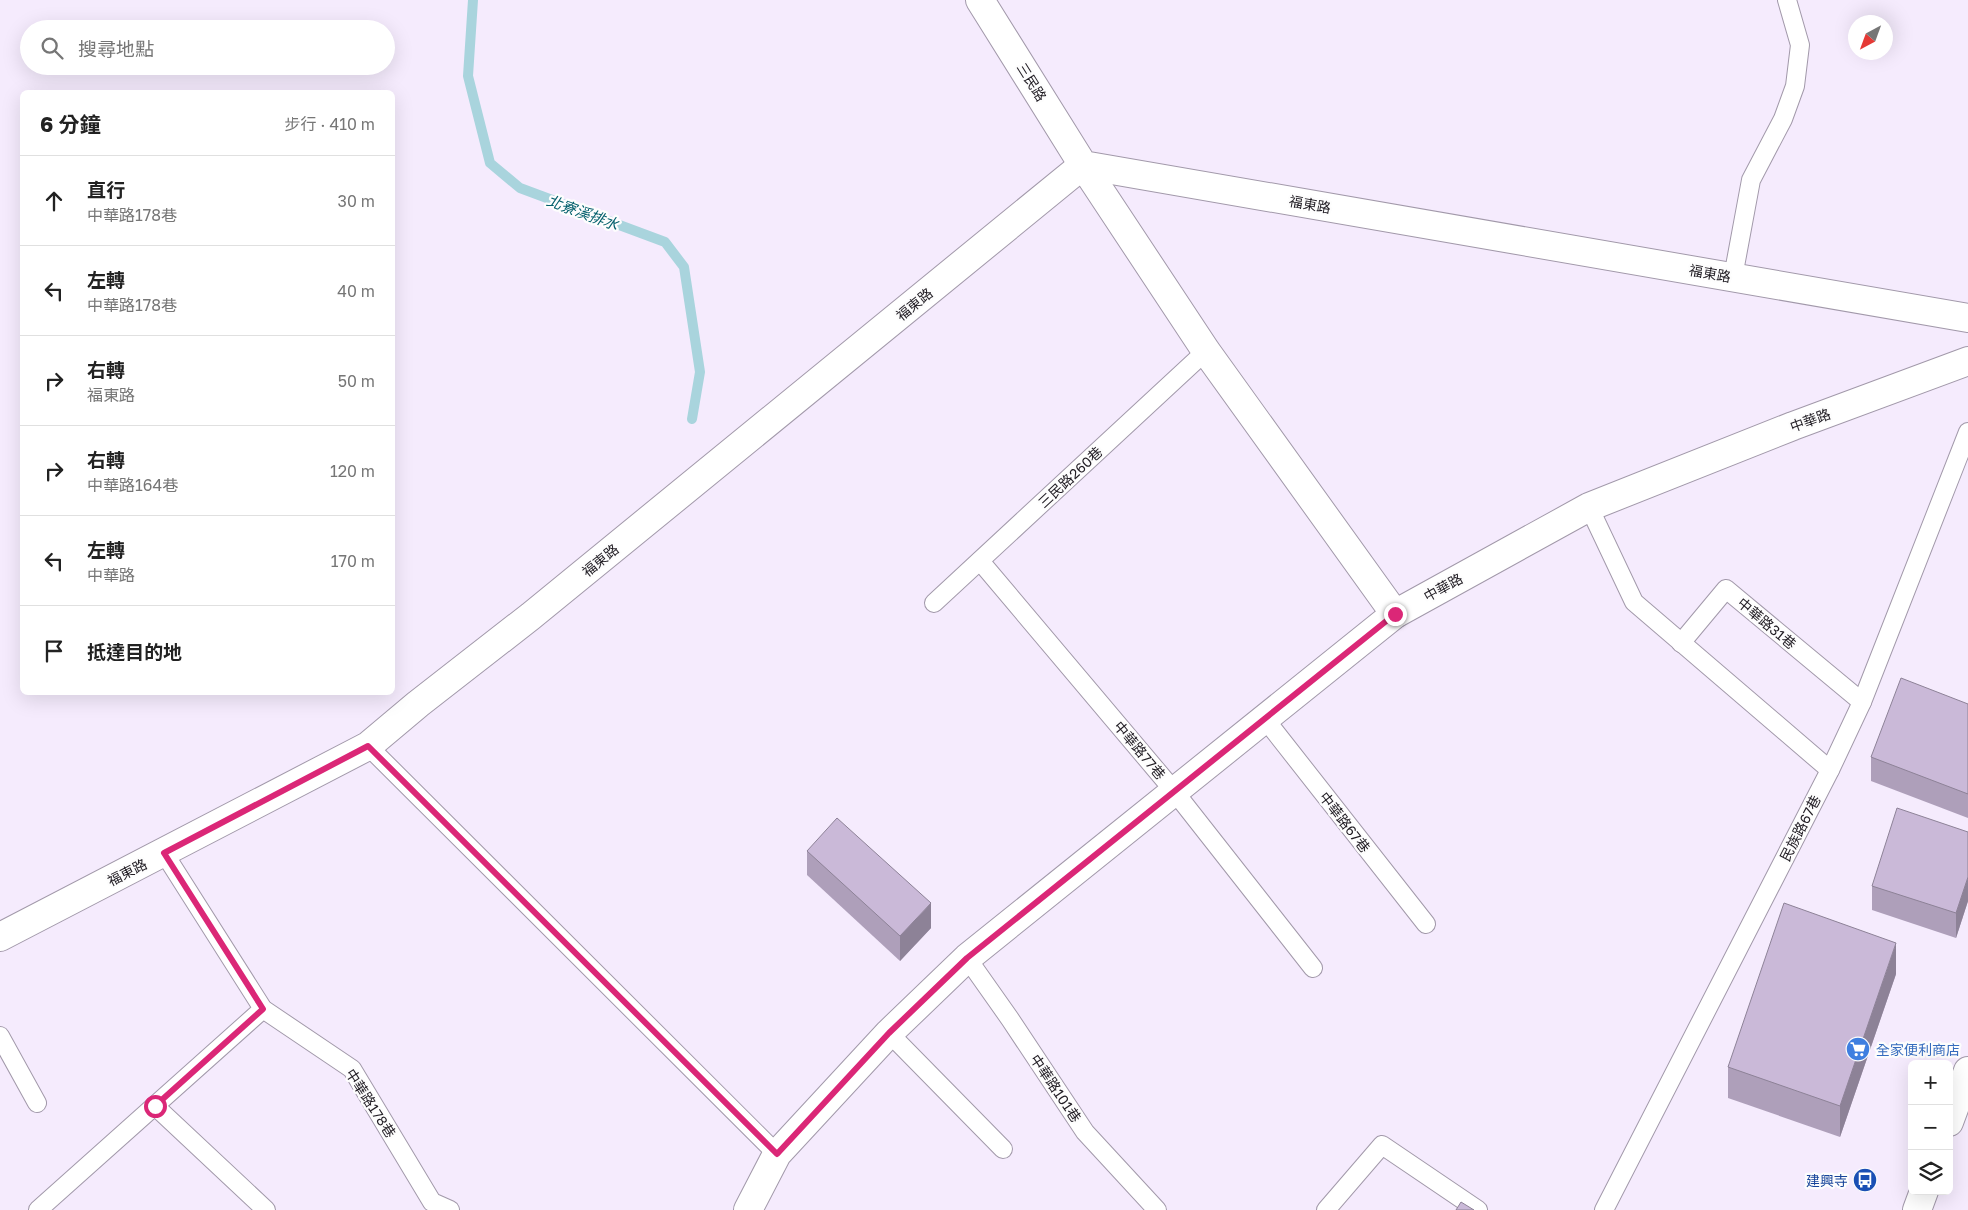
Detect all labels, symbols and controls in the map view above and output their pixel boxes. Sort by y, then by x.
north arrow [1848,15,1893,60]
search box [20,20,395,75]
icon: search [38,34,66,62]
text: 搜尋地點 [78,37,154,60]
street label: 三民路 [1014,60,1050,104]
text: 6 分鐘 [40,111,101,137]
text: 步行 · 410 m [285,114,375,134]
text: 直行 [87,178,125,201]
icon: ahead [40,187,68,215]
text: 30 m [338,191,375,211]
water label: 北寮溪排水 [545,191,622,234]
street label: 福東路 [1288,192,1332,216]
text: 中華路178巷 [87,205,177,225]
street label: 福東路 [1688,261,1732,285]
text: 左轉 [87,268,125,291]
icon: left [40,277,68,305]
text: 40 m [337,281,375,301]
street label: 福東路 [892,284,936,324]
text: 中華路178巷 [87,295,177,315]
text: 右轉 [87,358,125,381]
icon: right [40,367,68,395]
text: 50 m [338,371,375,391]
text: 福東路 [87,385,135,405]
street label: 中華路 [1787,405,1833,435]
street label: 三民路260巷 [1034,443,1106,511]
text: 右轉 [87,448,125,471]
icon: right [40,457,68,485]
text: 120 m [330,461,375,481]
text: 中華路164巷 [87,475,178,495]
text: 左轉 [87,538,125,561]
street label: 福東路 [578,540,622,580]
icon: left [40,547,68,575]
text: 170 m [331,551,375,571]
text: 中華路 [87,565,135,585]
street label: 中華路 [1421,569,1465,605]
street label: 中華路31巷 [1734,594,1800,652]
route end [1384,603,1407,626]
icon: arrive [40,637,68,665]
text: 抵達目的地 [87,640,182,663]
street label: 中華路77巷 [1111,717,1169,783]
street label: 中華路67巷 [1316,788,1374,856]
street label: 民族路67巷 [1776,792,1824,864]
street label: 福東路 [104,855,150,889]
supermarket icon: 全家便利商店 [1845,1036,1871,1062]
place label: 全家便利商店 [1876,1041,1960,1058]
street label: 中華路101巷 [1027,1051,1085,1125]
map controls [1908,1060,1953,1195]
button: + [1908,1060,1953,1105]
street label: 中華路178巷 [342,1065,400,1141]
route start [144,1095,167,1118]
button: − [1908,1105,1953,1150]
button: layers [1908,1150,1953,1195]
bus stop icon: 建興寺 [1852,1167,1878,1193]
place label: 建興寺 [1806,1172,1848,1189]

